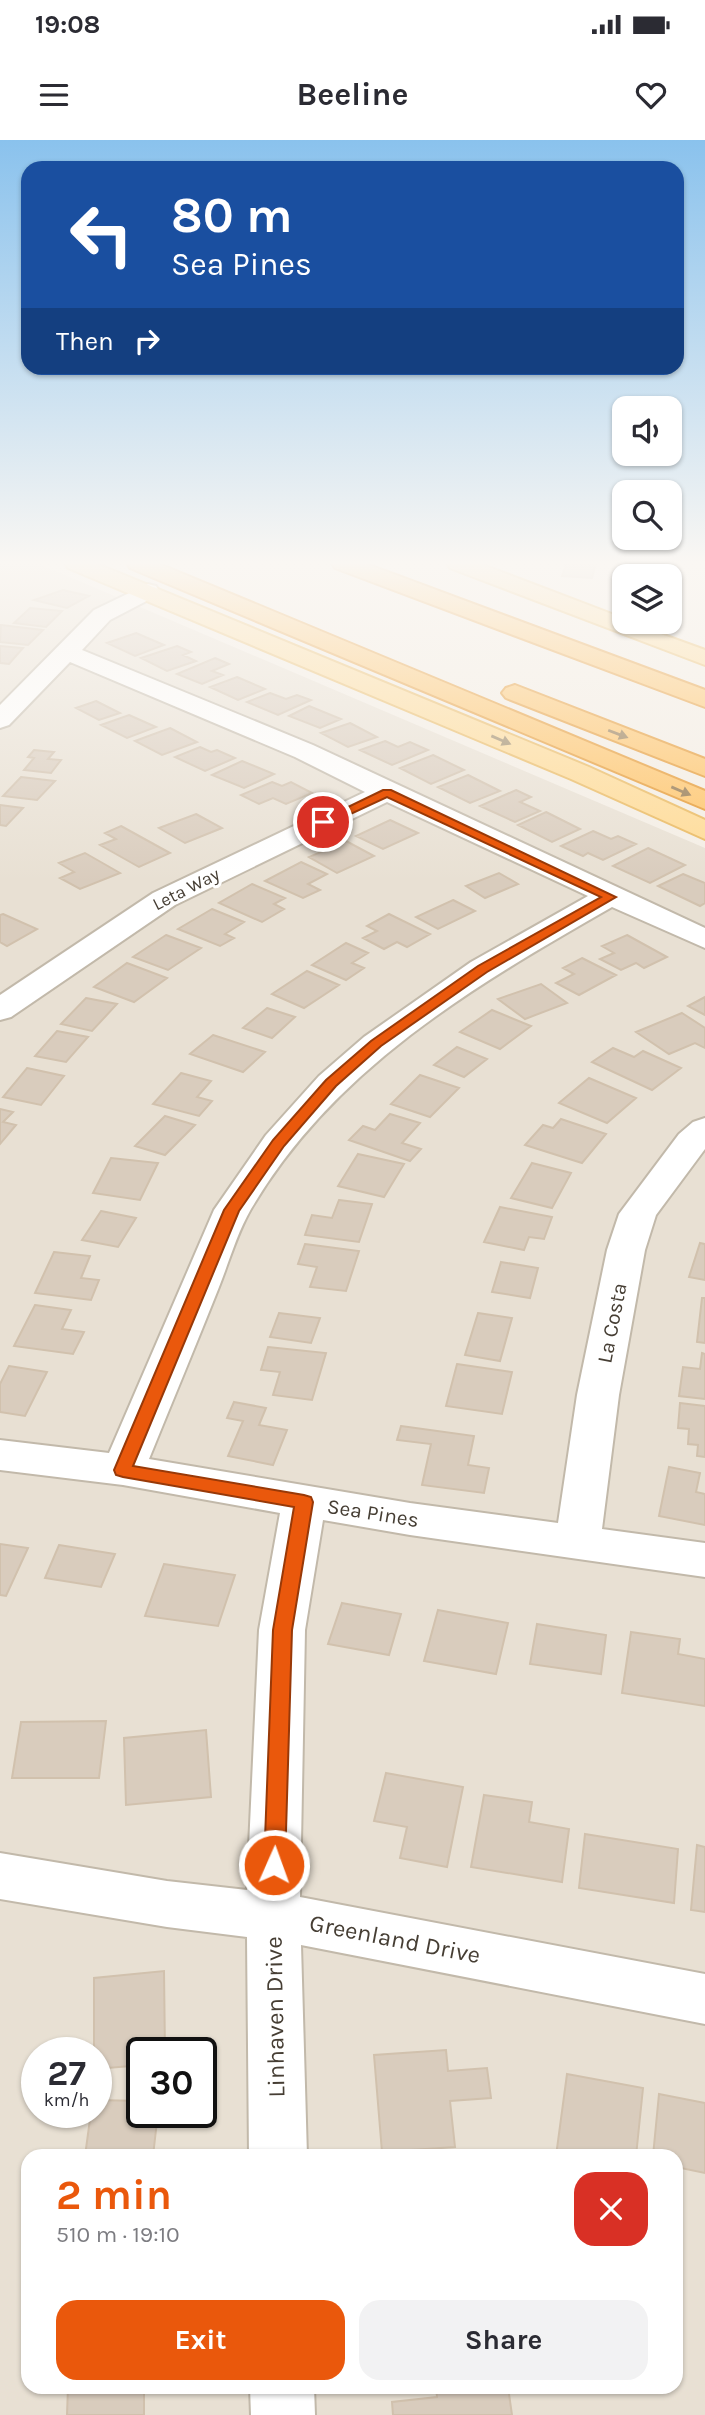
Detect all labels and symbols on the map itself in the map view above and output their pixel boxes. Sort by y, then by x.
one-way arrow [608,729,629,740]
one-way arrow [491,735,512,746]
one-way arrow [671,786,692,797]
pin [293,792,353,852]
street label: Leta Way [149,862,224,915]
street label: La Costa [592,1281,632,1365]
street label: Sea Pines [325,1494,421,1532]
position arrow [237,1828,311,1902]
street label: Greenland Drive [307,1909,483,1969]
street label: Linhaven Drive [260,1936,290,2098]
speed limit sign: 30 [126,2037,217,2128]

